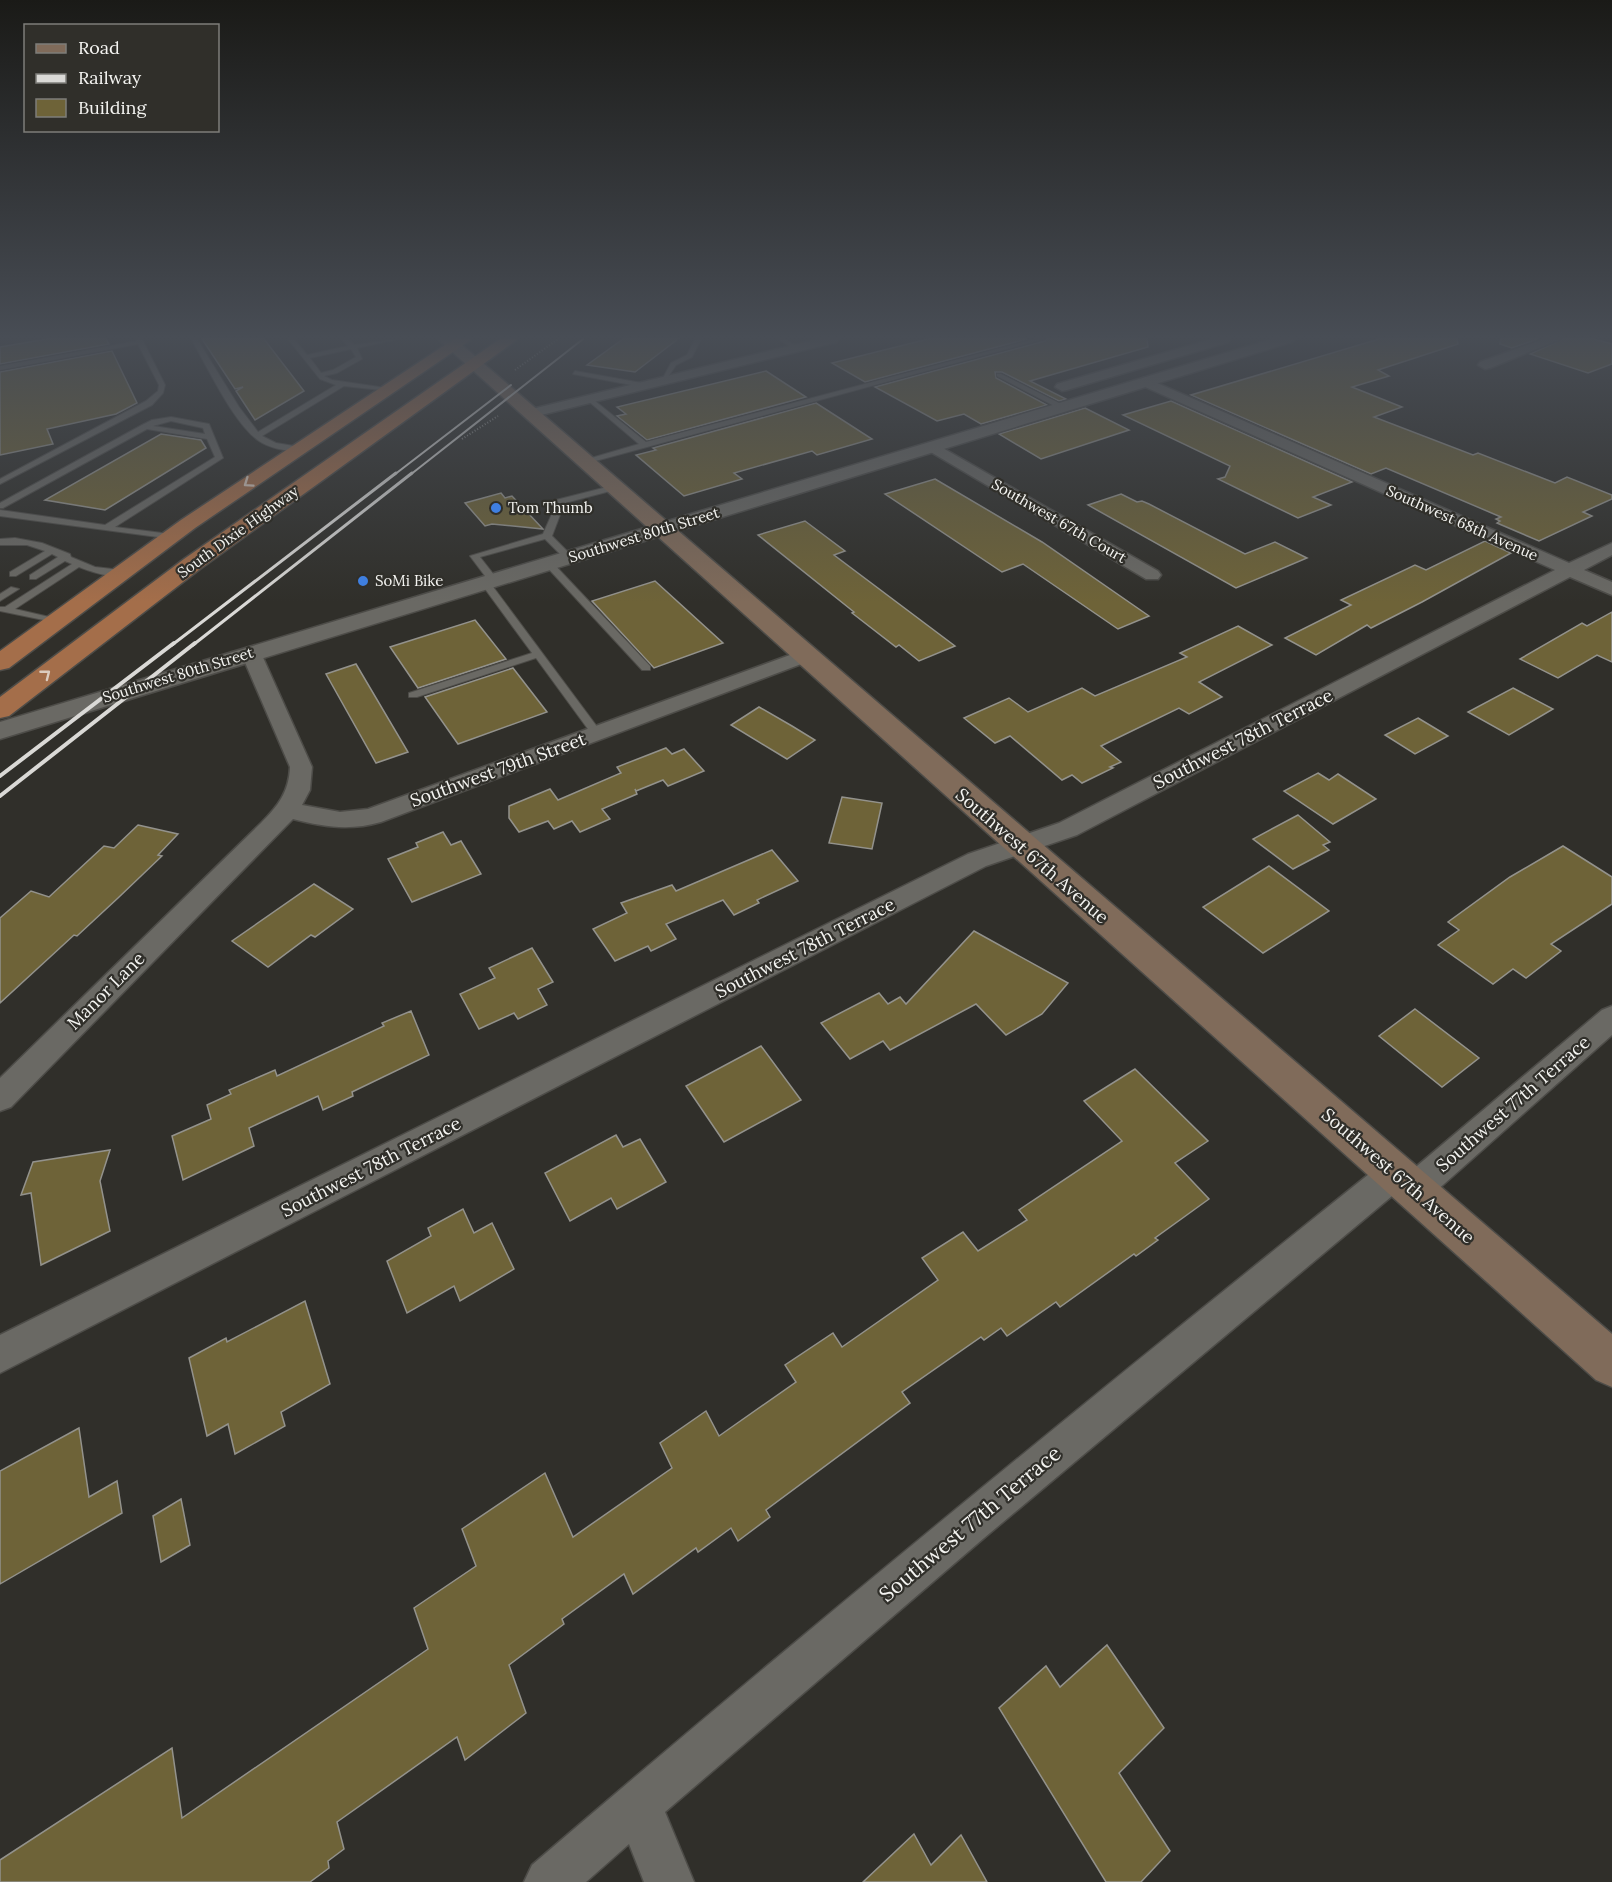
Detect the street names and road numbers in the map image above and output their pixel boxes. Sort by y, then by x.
street label: Southwest 67th Court [988,474,1130,567]
street label: Southwest 68th Avenue [1383,480,1541,565]
street label: South Dixie Highway [173,481,302,582]
street label: Southwest 80th Street [566,502,722,567]
street label: Southwest 80th Street [100,642,256,707]
street label: Southwest 78th Terrace [1149,683,1337,794]
street label: Southwest 79th Street [407,727,589,812]
street label: Southwest 67th Avenue [951,783,1114,929]
street label: Southwest 78th Terrace [711,892,899,1003]
street label: Manor Lane [62,947,150,1034]
street label: Southwest 77th Terrace [1431,1030,1595,1177]
street label: Southwest 67th Avenue [1317,1103,1480,1249]
street label: Southwest 78th Terrace [277,1111,465,1222]
street label: Southwest 77th Terrace [873,1440,1066,1608]

